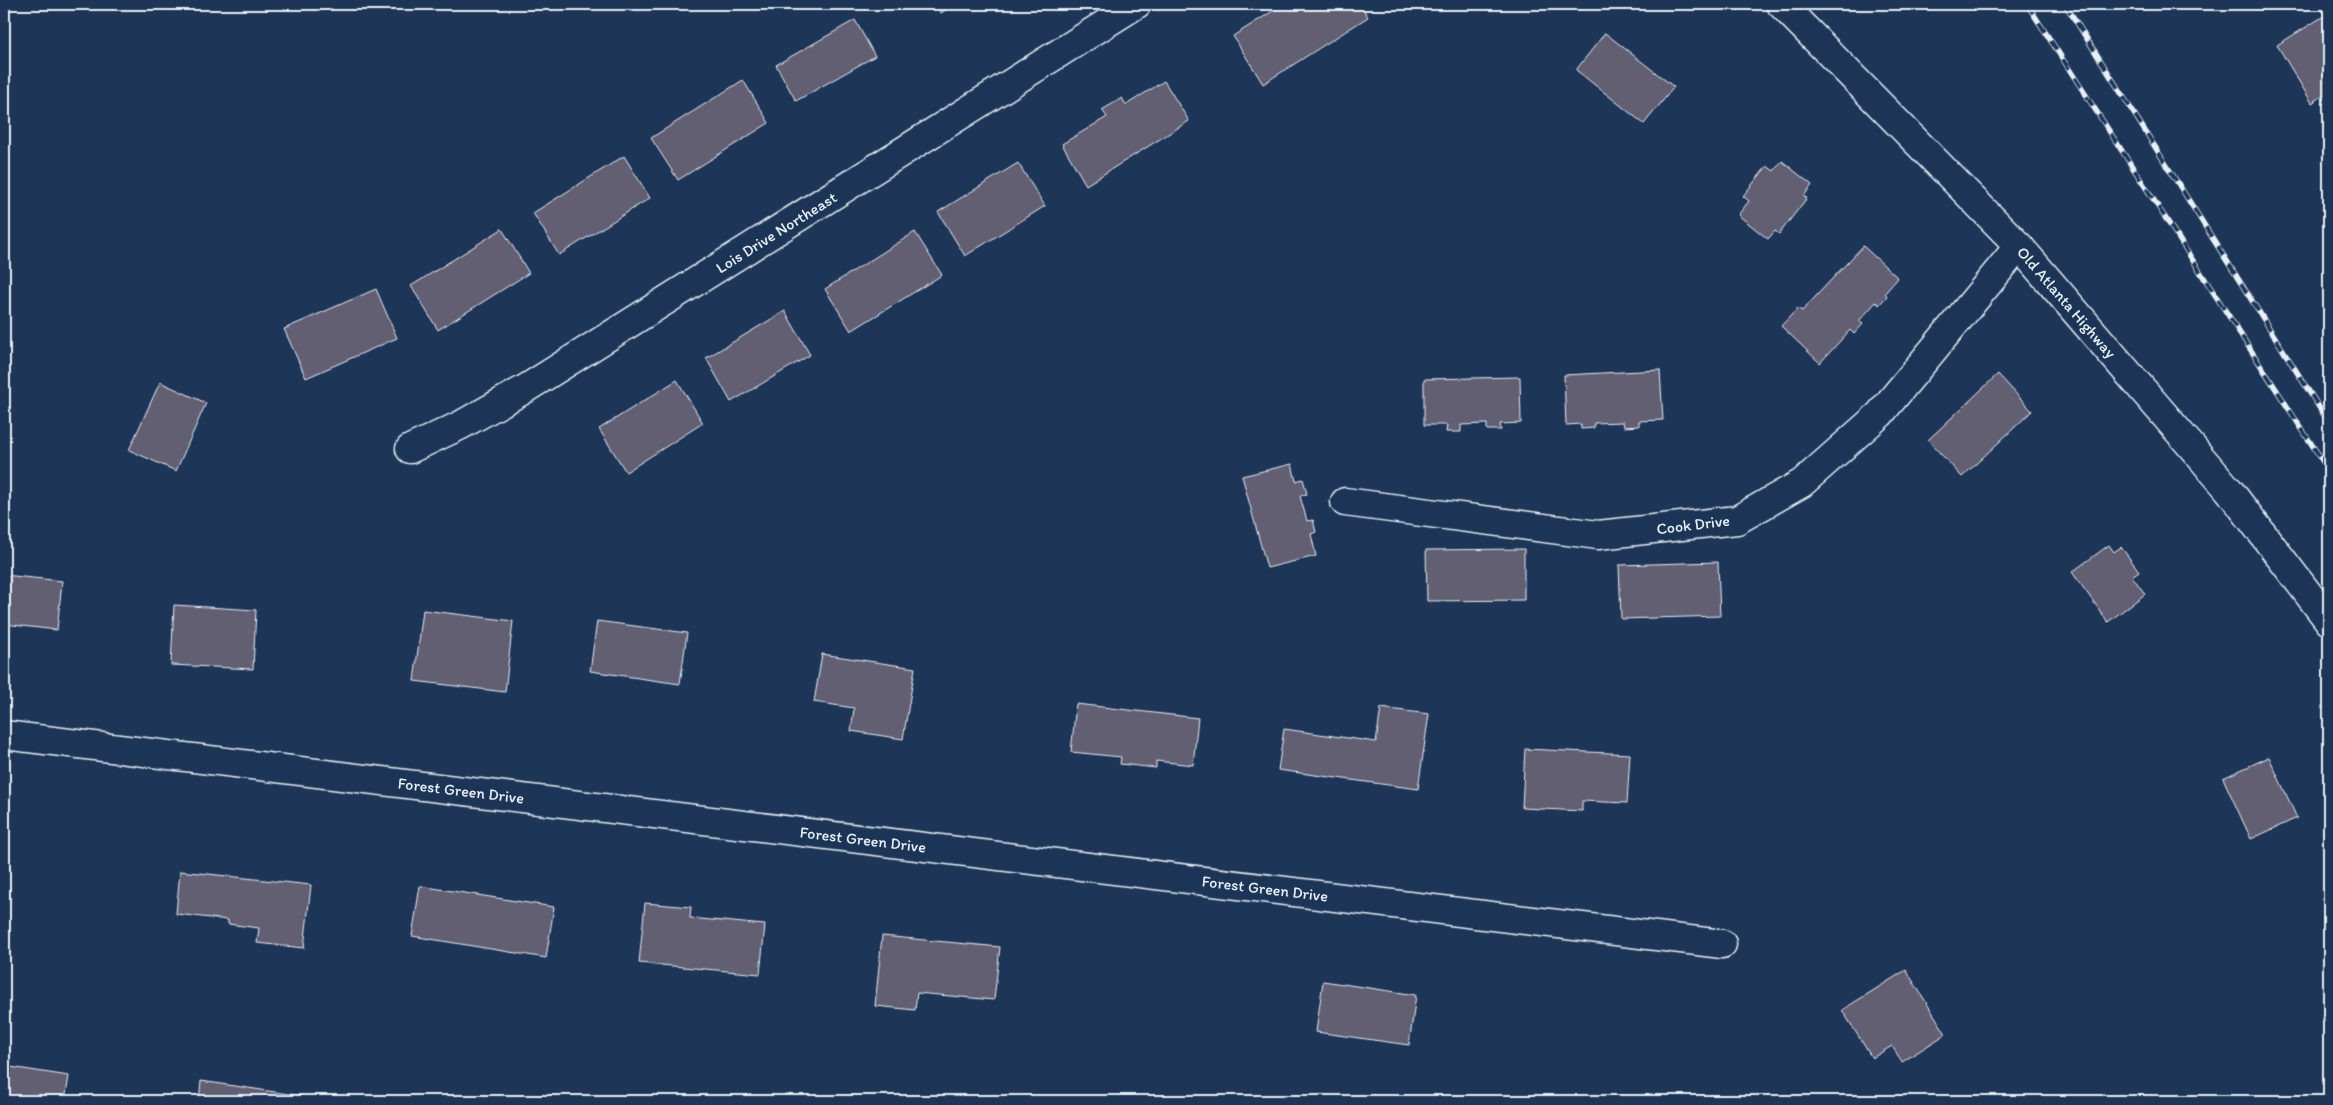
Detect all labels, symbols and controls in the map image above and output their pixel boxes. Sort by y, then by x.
street label: Lois Drive Northeast [712,188,840,277]
street label: Old Atlanta Highway [2013,243,2121,362]
street label: Cook Drive [1655,511,1731,538]
street label: Forest Green Drive [397,773,525,808]
street label: Forest Green Drive [799,822,927,857]
street label: Forest Green Drive [1201,871,1329,906]

